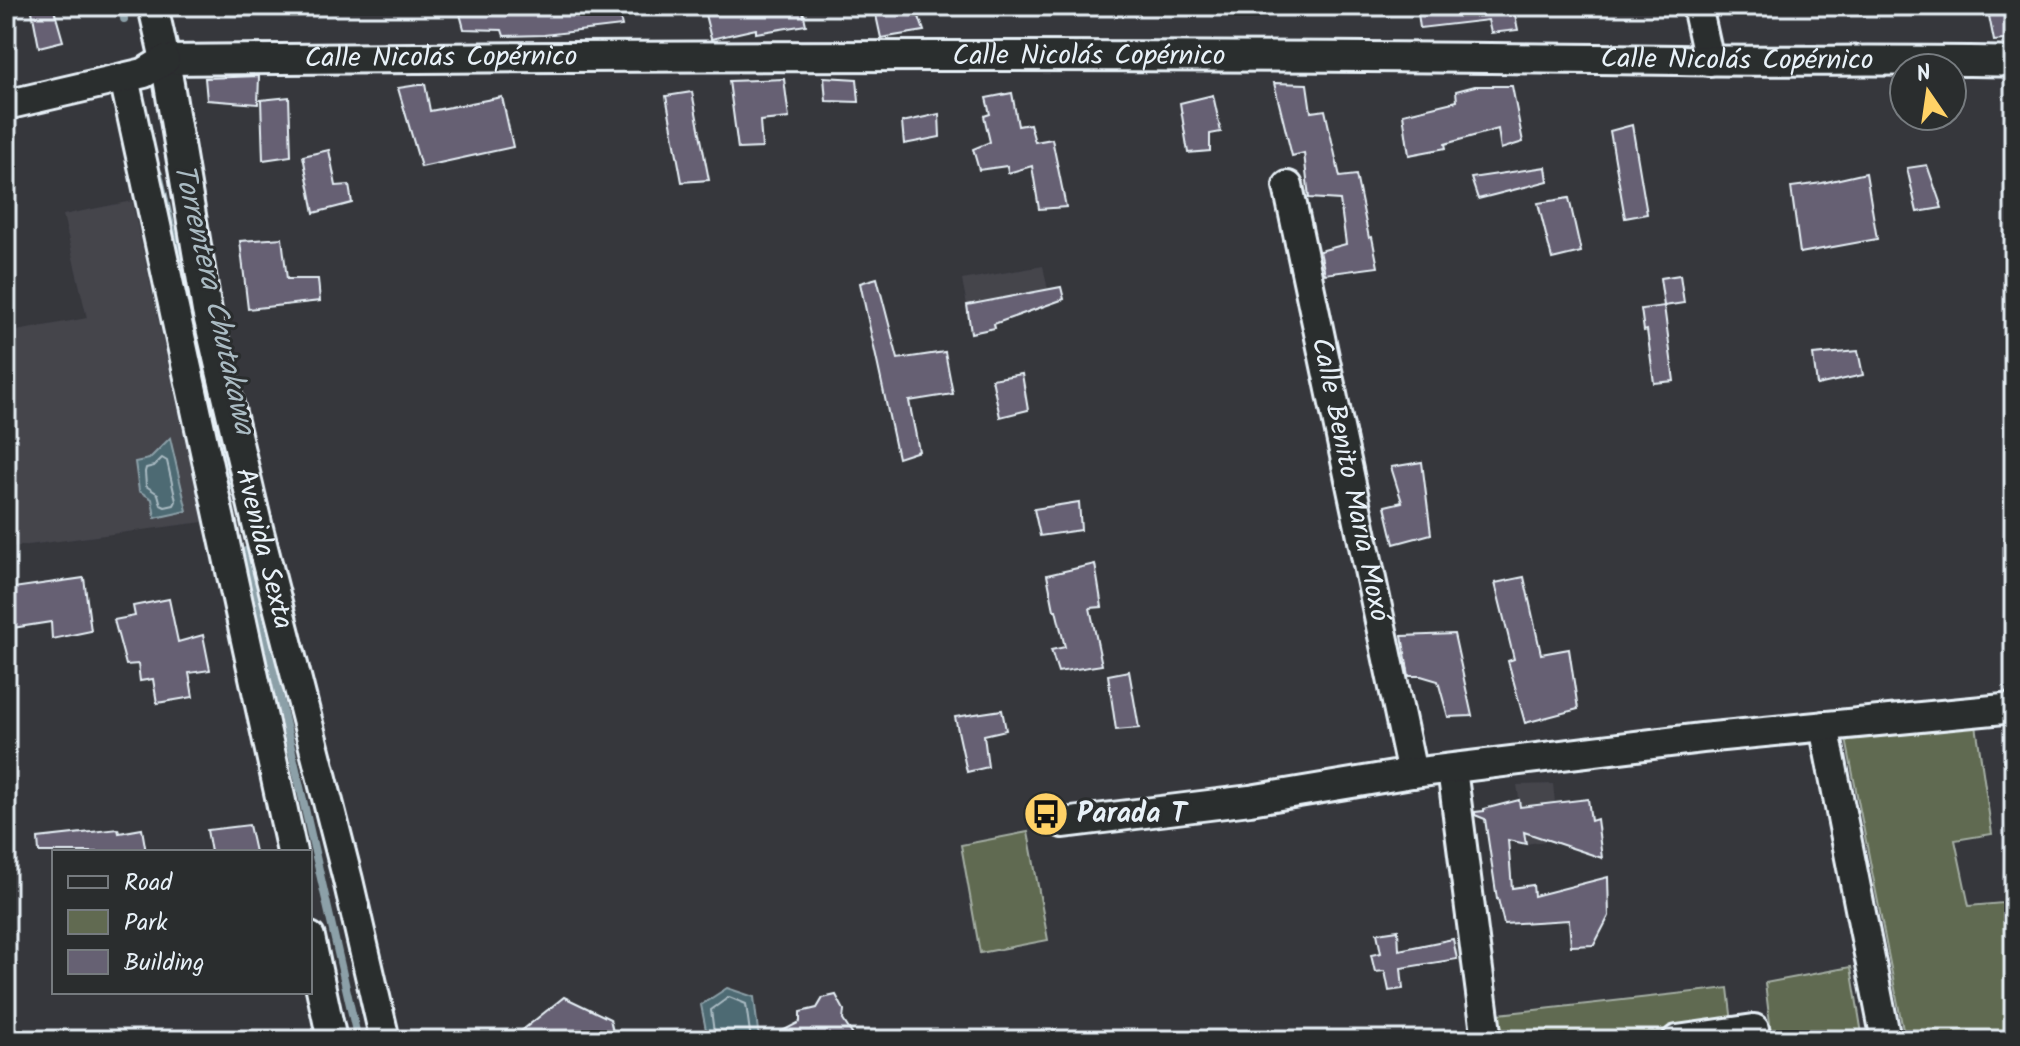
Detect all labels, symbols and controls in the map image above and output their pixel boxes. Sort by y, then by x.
street label: Calle Nicolás Copérnico [953,33,1225,79]
street label: Calle Nicolás Copérnico [304,34,577,81]
street label: Calle Nicolás Copérnico [1600,37,1873,83]
north arrow [1888,52,1968,132]
text: N [1913,56,1935,94]
water label: Torrentera Chutakawa [158,159,268,441]
street label: Calle Benito María Moxó [1298,333,1402,627]
street label: Avenida Sexta [222,463,305,634]
bus stop icon: Parada T [1022,790,1070,838]
place label: Parada T [1077,792,1189,837]
legend [52,850,312,994]
text: Road [124,864,173,903]
text: Park [124,904,168,943]
text: Building [124,944,204,983]

